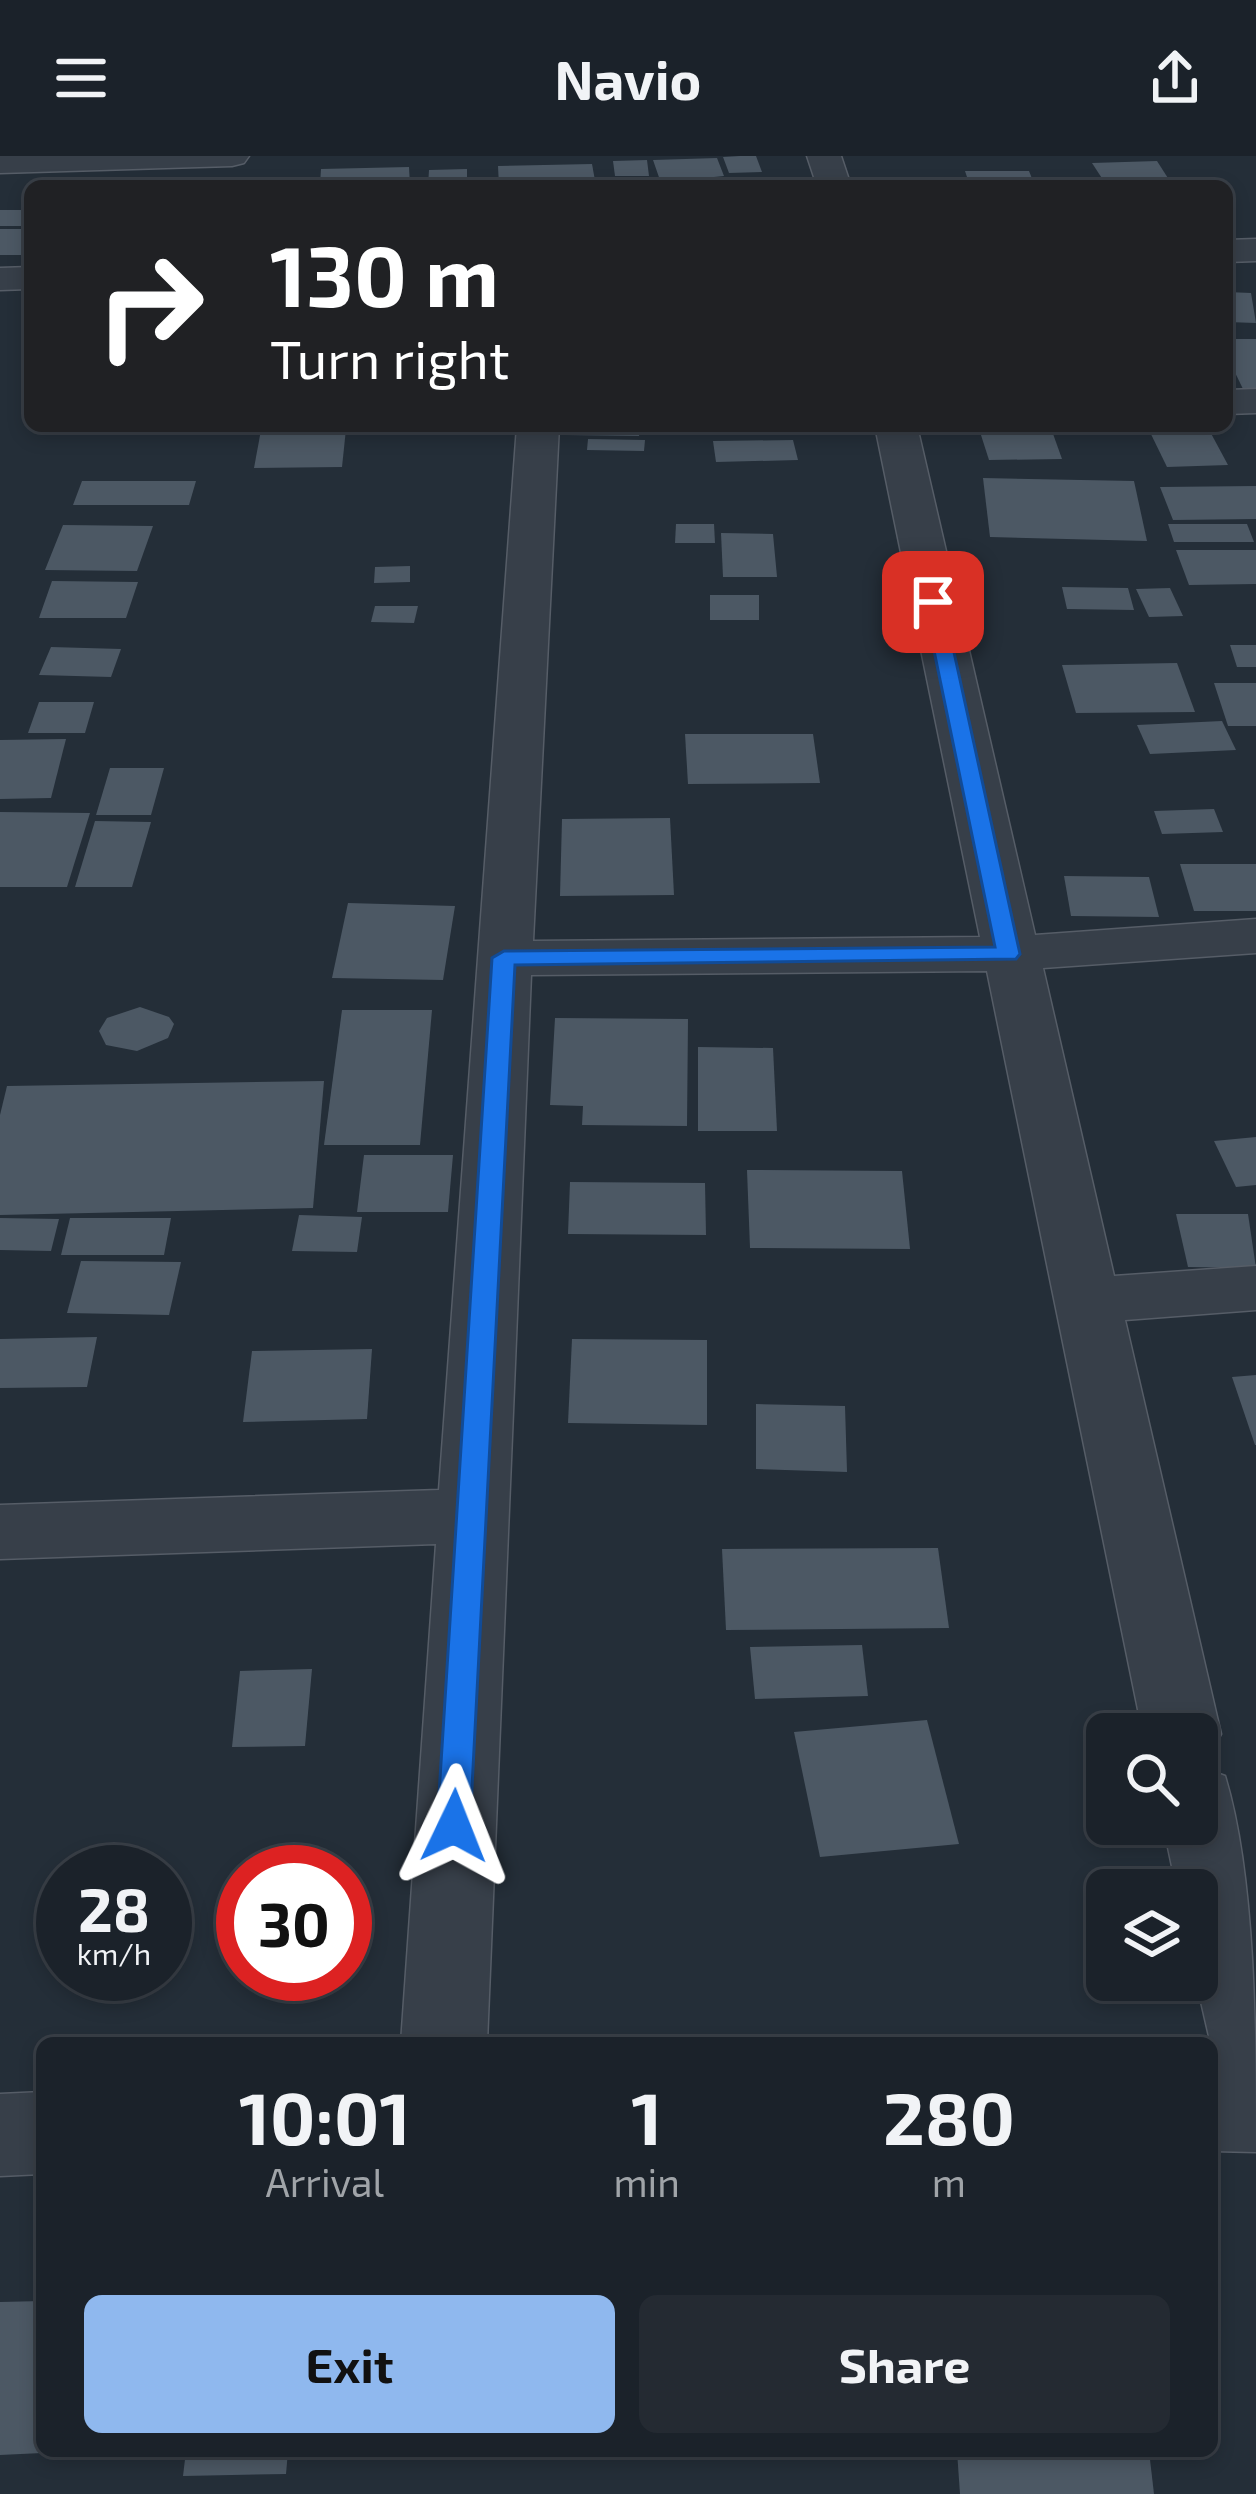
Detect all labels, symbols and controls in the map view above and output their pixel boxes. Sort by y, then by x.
icon: menu [48,45,114,111]
icon: share [1142,45,1208,111]
text: Navio [555,46,701,111]
text: 130 m [270,223,499,324]
icon: right [72,228,228,384]
text: Turn right [270,325,510,390]
pin [882,551,984,653]
icon: arrive [900,569,966,635]
map controls [1086,1713,1218,2001]
button: search [1086,1713,1218,1845]
position arrow [391,1763,517,1889]
speed limit sign: 30 [216,1845,372,2001]
button: layers [1086,1869,1218,2001]
text: 28 [78,1872,150,1944]
text: km/h [77,1935,151,1971]
text: 10:01 [239,2073,411,2159]
text: 1 [631,2073,662,2159]
text: 280 [883,2073,1015,2159]
text: Arrival [265,2158,384,2205]
text: min [613,2158,680,2205]
text: m [932,2158,966,2205]
button: Exit [84,2295,615,2433]
button: Share [639,2295,1170,2433]

